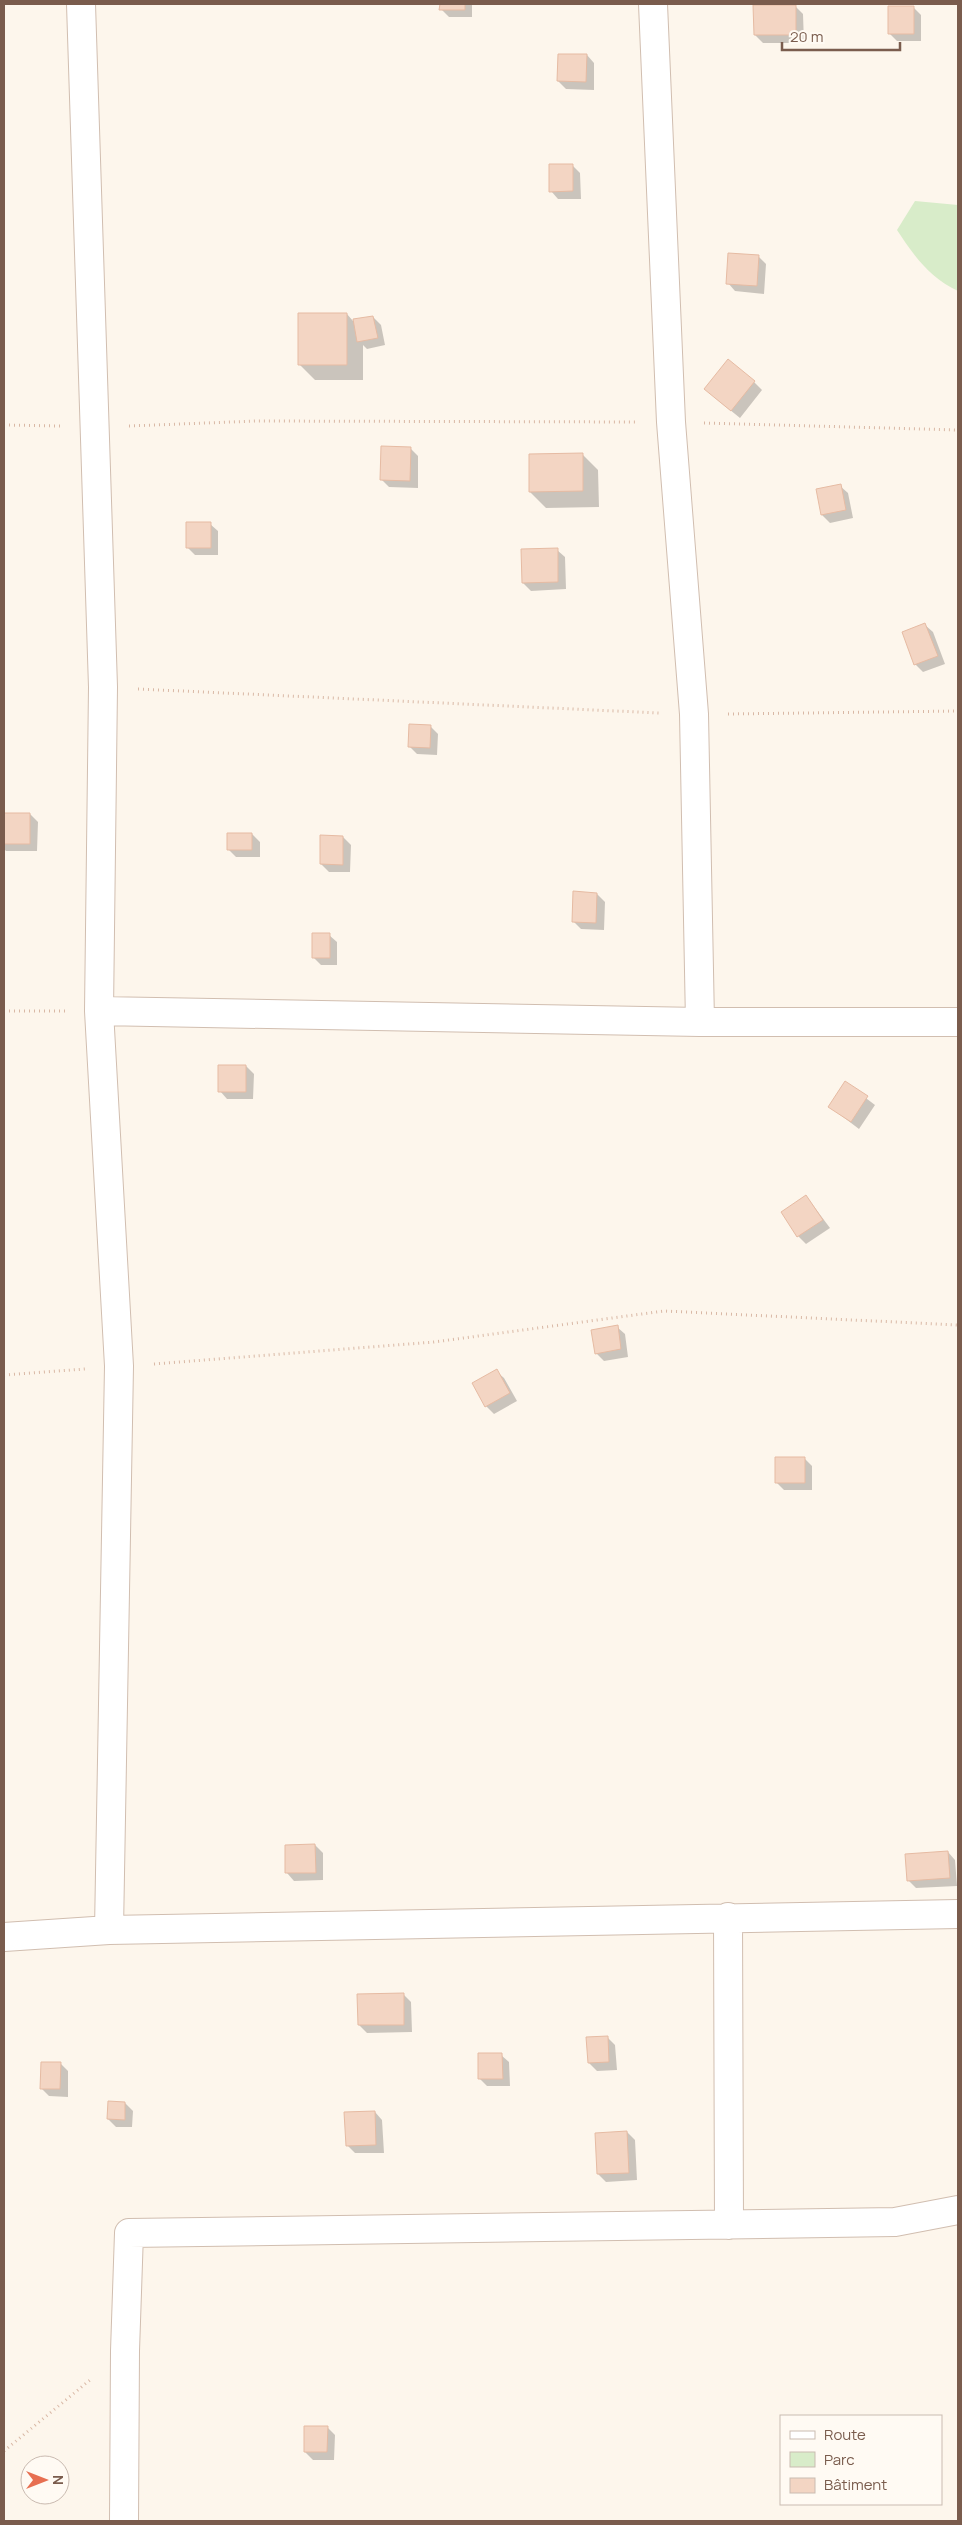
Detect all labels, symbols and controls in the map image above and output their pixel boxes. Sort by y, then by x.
scale bar [782,20,900,52]
text: 20 m [790,26,823,47]
legend [780,2415,942,2505]
text: Route [824,2424,866,2445]
text: Parc [824,2449,855,2470]
north arrow [20,2455,70,2505]
text: Bâtiment [824,2474,887,2495]
text: N [49,2475,68,2485]

